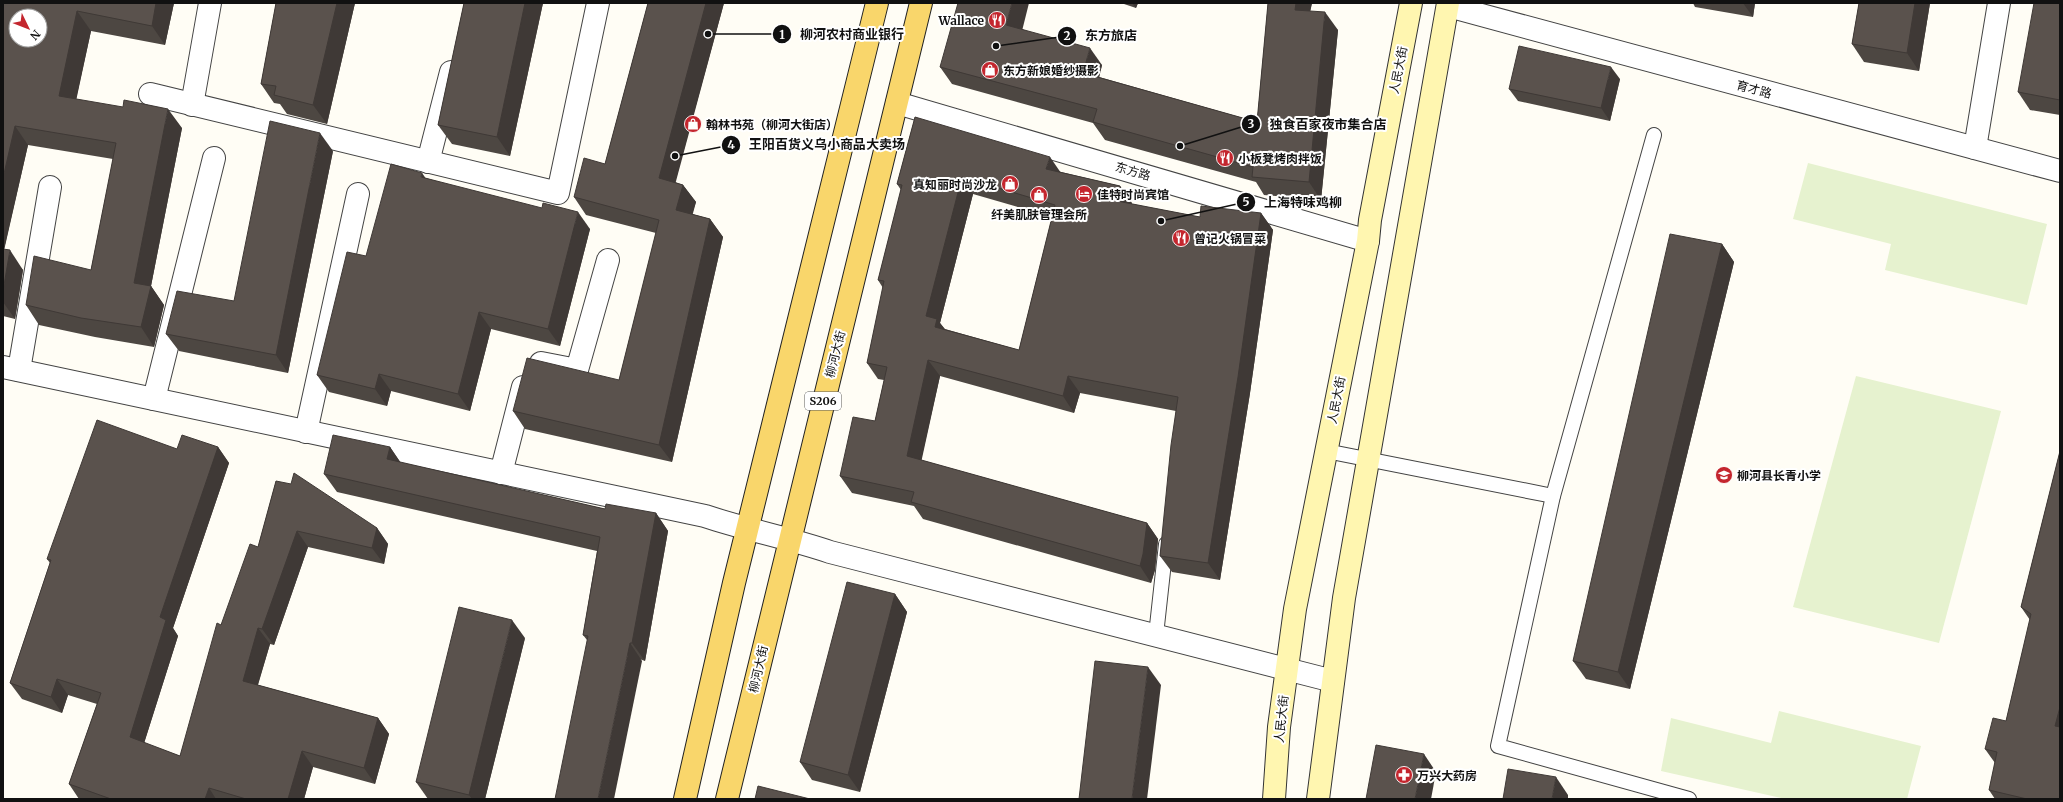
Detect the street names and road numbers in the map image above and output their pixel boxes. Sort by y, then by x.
street label: 人民大街 [1386,45,1410,95]
street label: 育才路 [1735,77,1773,101]
street label: 东方路 [1114,159,1152,183]
street label: 柳河大街 [822,329,848,379]
street label: 人民大街 [1324,375,1348,425]
road number: S206 [805,392,841,410]
street label: 柳河大街 [745,644,771,694]
street label: 人民大街 [1271,694,1291,744]

